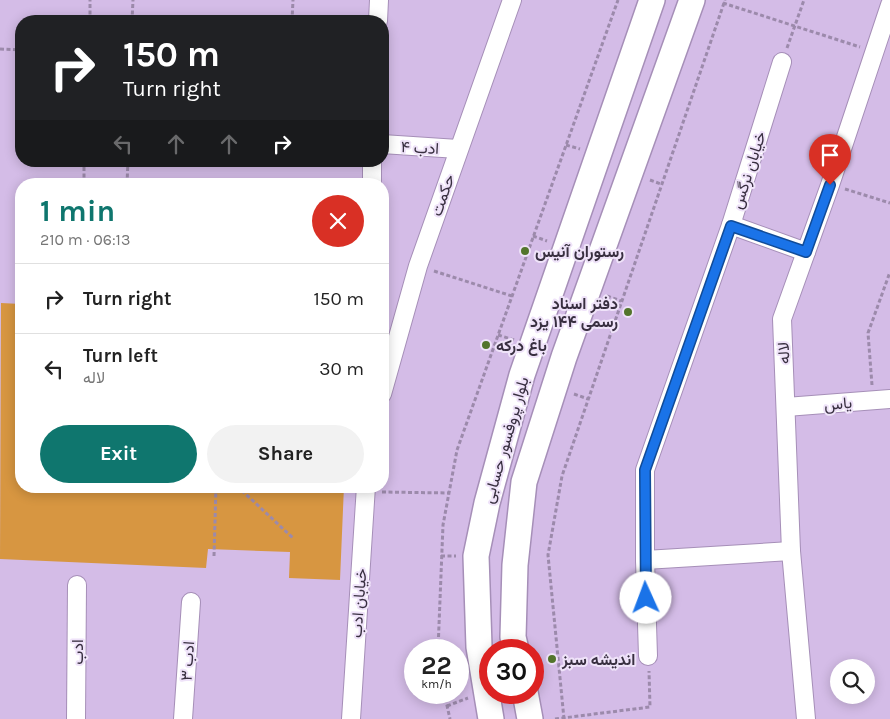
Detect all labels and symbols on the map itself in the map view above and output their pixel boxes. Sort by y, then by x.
street label: خیابان نرگس [727,129,771,212]
pin [809,134,851,185]
street label: ادب ۴ [400,137,440,158]
street label: حکمت [427,172,459,219]
place label: رستوران آنیس [535,242,624,262]
marker: رستوران آنیس [519,245,531,257]
place label: دفتر اسناد رسمی ۱۴۴ یزد [530,294,618,332]
marker: دفتر اسناد رسمی ۱۴۴ یزد [622,306,634,318]
place label: باغ درکه [496,336,547,356]
marker: باغ درکه [480,339,492,351]
street label: لاله [773,341,794,364]
street label: بلوار پروفسور حسابی [478,375,535,506]
street label: یاس [823,393,853,415]
street label: خیابان ادب [347,567,370,638]
position arrow [619,571,671,623]
street label: ادب [68,639,87,665]
speed limit sign: 30 [479,639,544,704]
street label: ادب ۳ [177,641,198,682]
place label: اندیشه سبز [561,650,635,670]
marker: اندیشه سبز [546,653,558,665]

